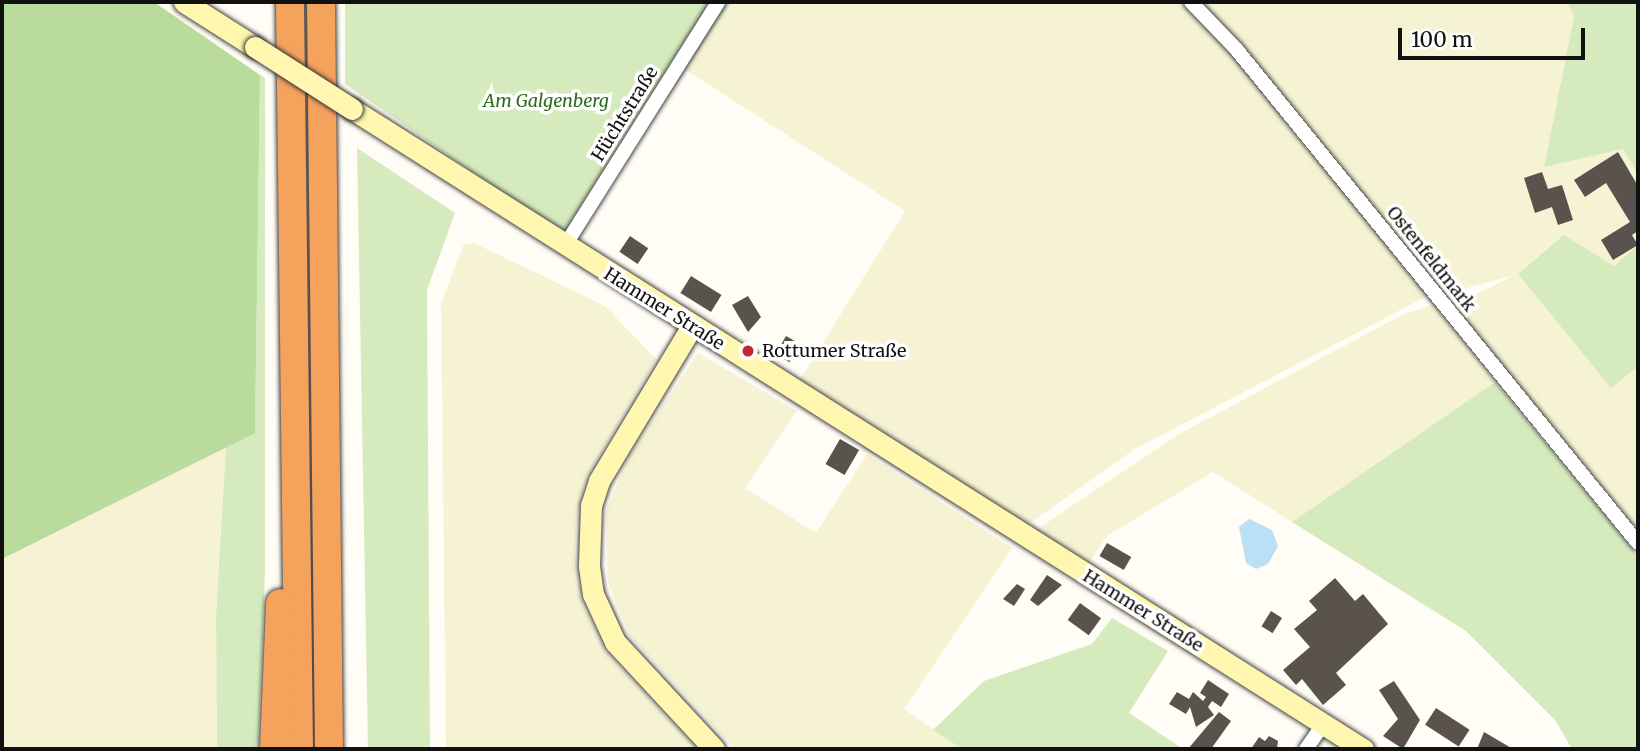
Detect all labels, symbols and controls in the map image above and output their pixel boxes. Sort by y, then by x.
scale bar [1402,14,1589,58]
text: 100 m [1411,26,1473,53]
street label: Hüchtstraße [587,63,663,165]
park label: Am Galgenberg [483,90,609,112]
street label: Ostenfeldmark [1382,202,1480,316]
street label: Hammer Straße [600,263,728,355]
place label: Rottumer Straße [762,340,906,362]
marker: Rottumer Straße [740,343,756,359]
street label: Hammer Straße [1079,565,1207,657]

